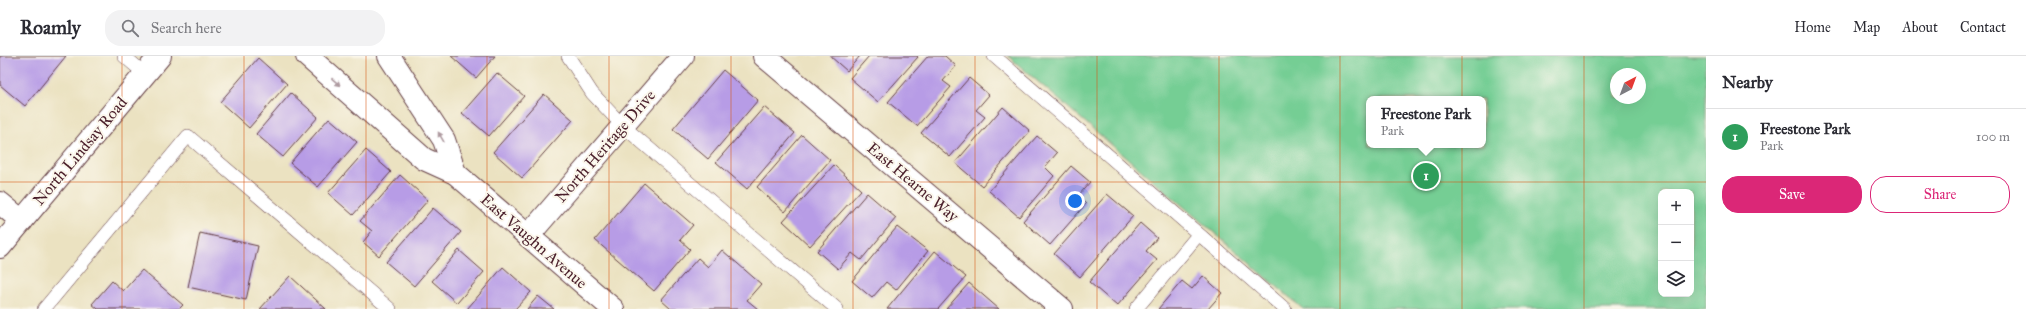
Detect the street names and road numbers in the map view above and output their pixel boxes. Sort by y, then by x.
street label: North Heritage Drive [551,86,660,207]
street label: North Lindsay Road [29,93,131,209]
street label: East Hearne Way [863,138,963,226]
street label: East Vaughn Avenue [476,190,591,293]

